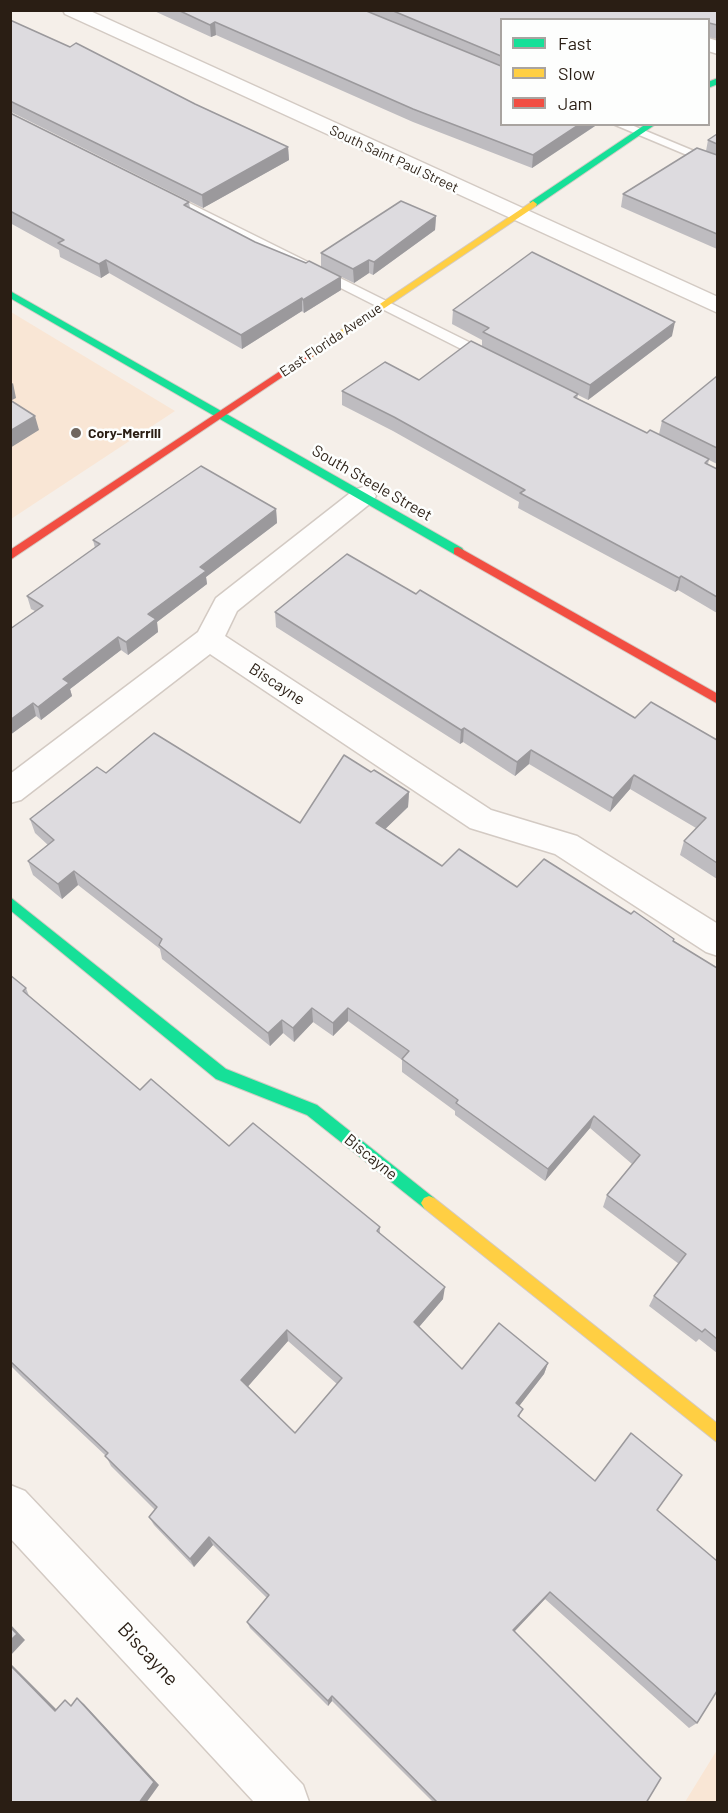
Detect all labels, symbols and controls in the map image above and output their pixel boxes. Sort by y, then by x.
legend [500,18,710,126]
text: Fast [558,32,592,54]
text: Slow [558,62,595,84]
text: Jam [558,92,592,114]
street label: South Saint Paul Street [327,122,461,196]
street label: East Florida Avenue [277,300,385,380]
place label: Cory-Merrill [88,425,161,441]
marker: Cory-Merrill [69,426,83,440]
street label: South Steele Street [309,441,435,525]
street label: Biscayne [246,659,308,709]
street label: Biscayne [341,1130,401,1184]
street label: Biscayne [113,1617,183,1691]

